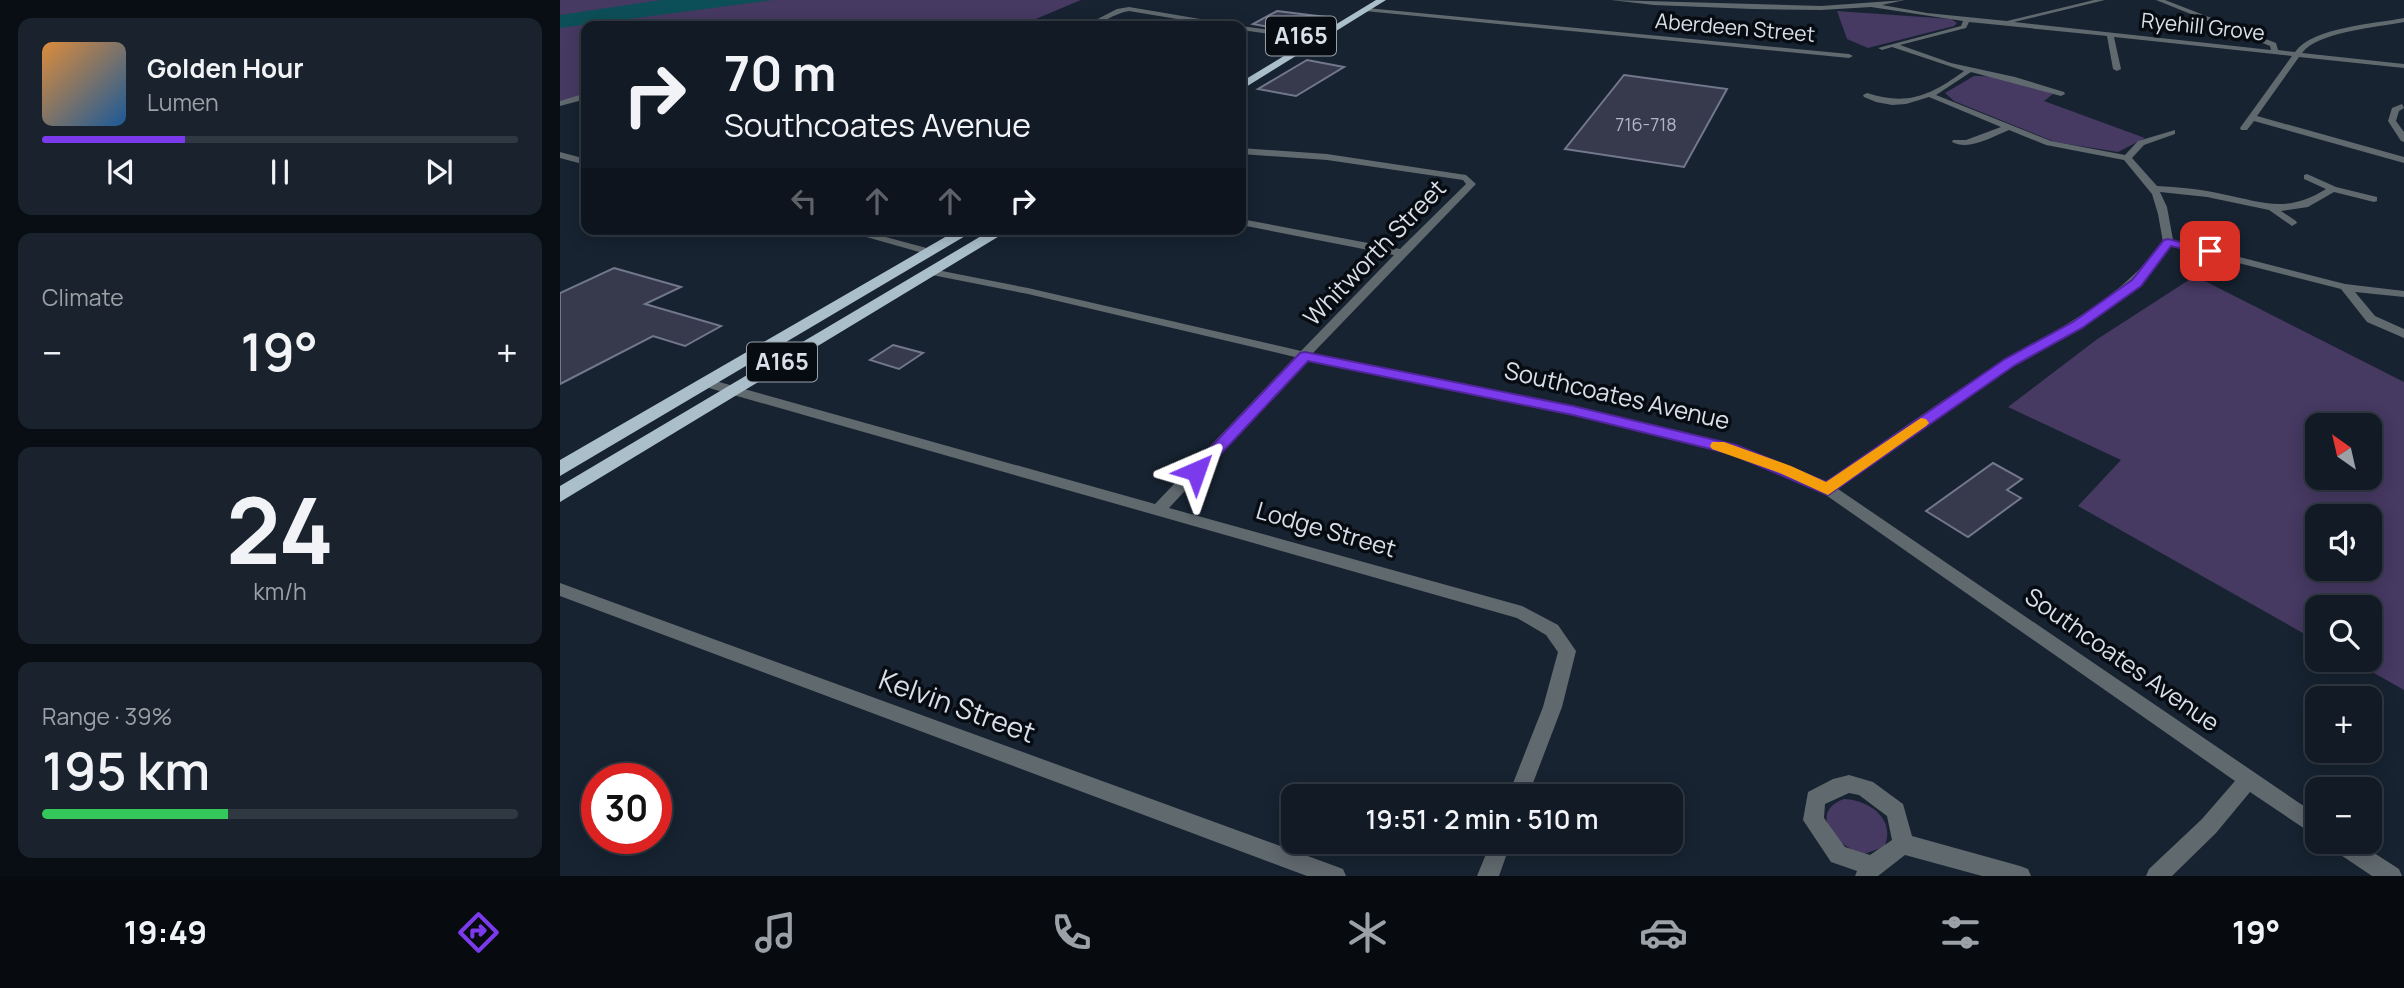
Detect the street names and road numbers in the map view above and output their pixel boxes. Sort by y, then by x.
street label: Aberdeen Street [1654,6,1816,48]
street label: Ryehill Grove [2140,6,2266,46]
road number: A165 [1266,17,1336,56]
street label: Whitworth Street [1295,171,1452,332]
road number: A165 [747,342,817,382]
street label: Southcoates Avenue [1501,353,1733,437]
street label: Lodge Street [1253,493,1400,564]
street label: Southcoates Avenue [2019,579,2227,738]
street label: Kelvin Street [874,659,1041,751]

